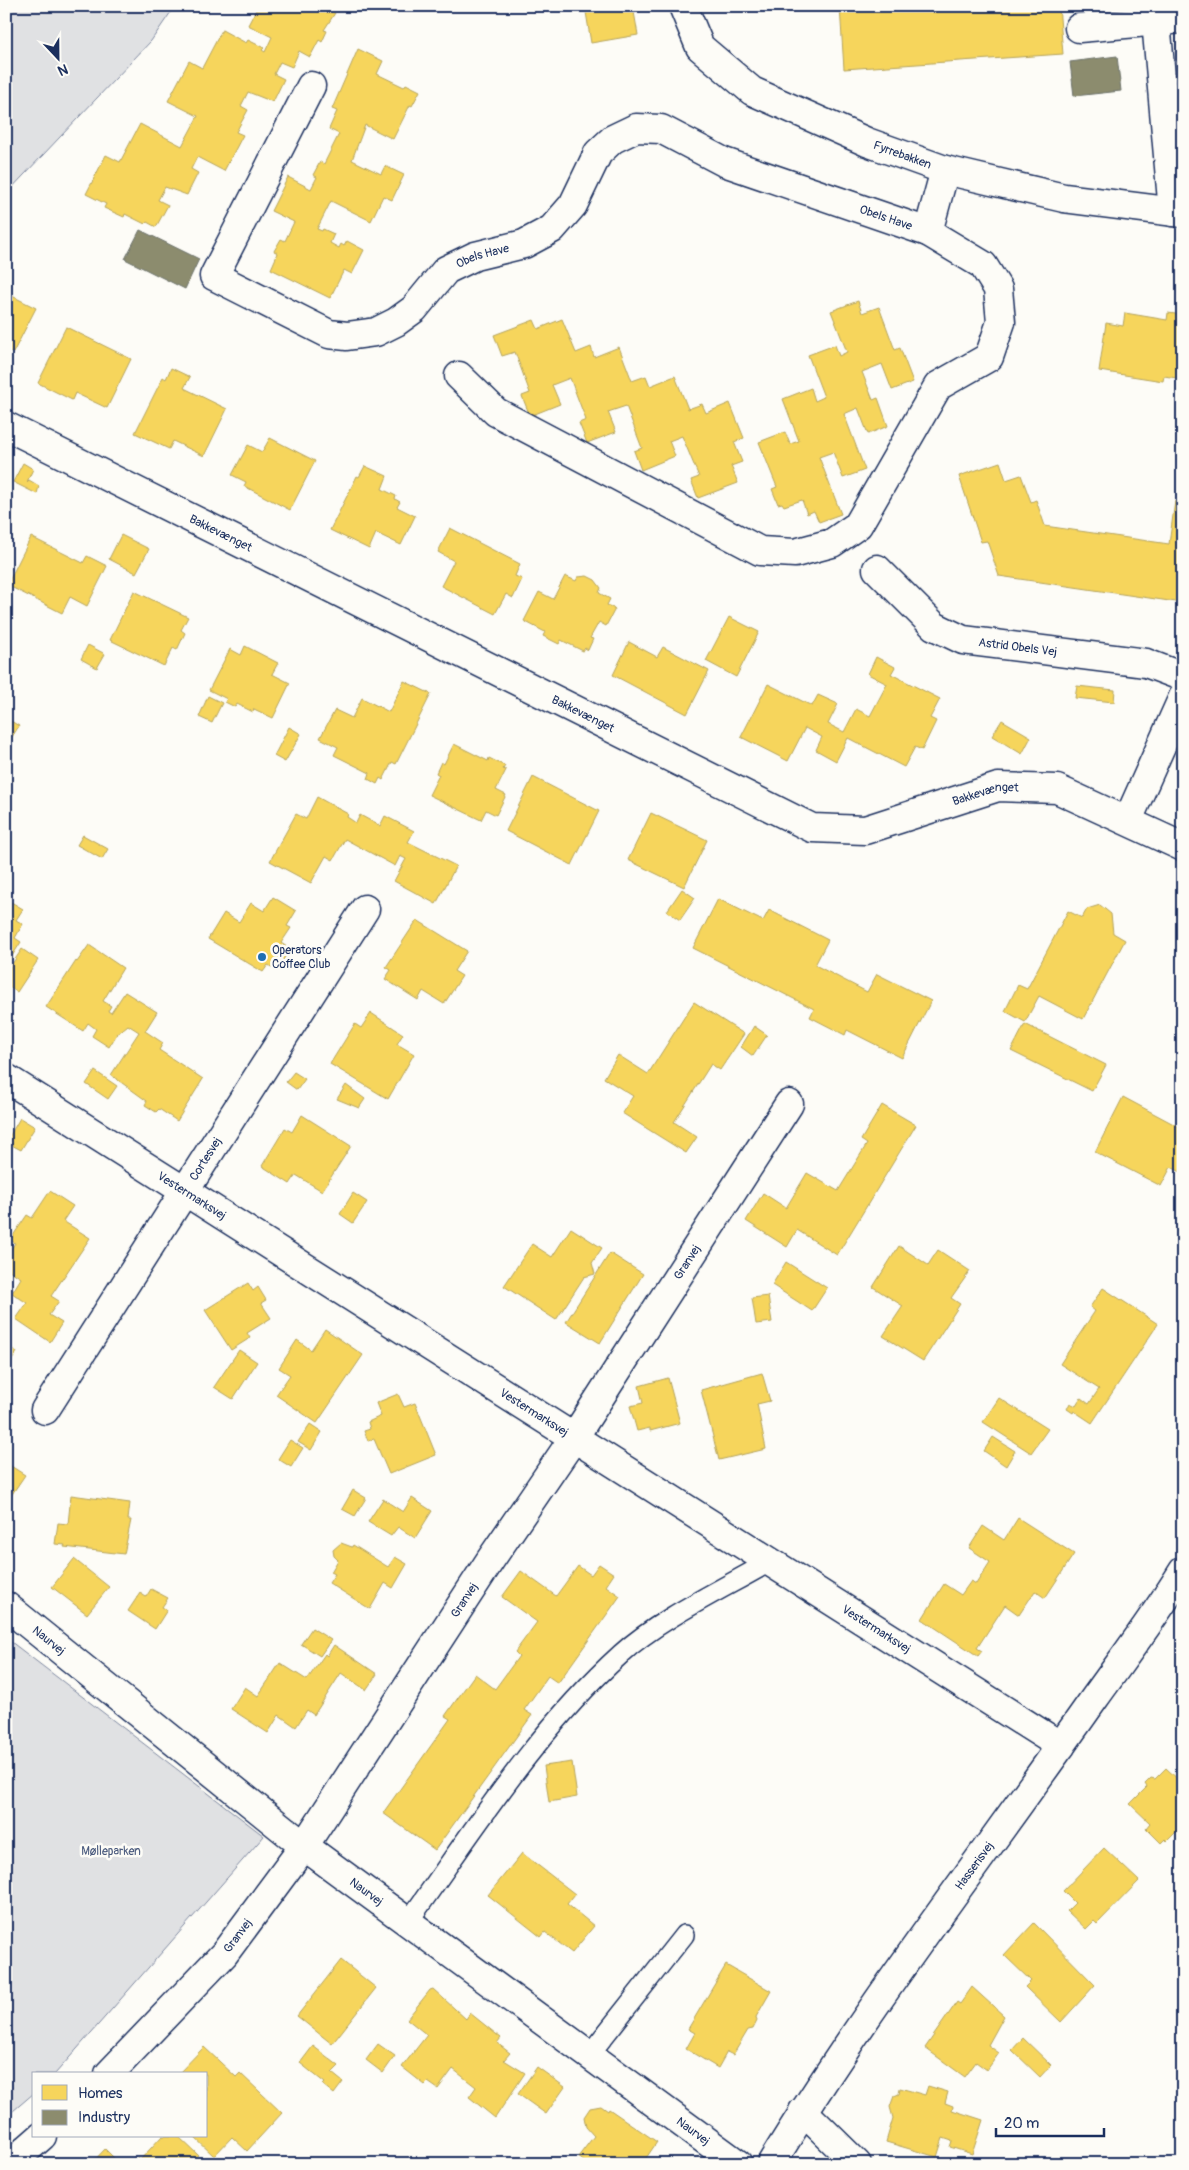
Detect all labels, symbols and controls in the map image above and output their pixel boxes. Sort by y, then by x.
north arrow [32,32,82,82]
text: N [55,60,70,79]
street label: Fyrrebakken [871,138,934,173]
street label: Obels Have [858,202,914,234]
street label: Obels Have [454,241,511,272]
street label: Bakkevænget [187,512,255,556]
street label: Astrid Obels Vej [977,635,1058,660]
street label: Bakkevænget [549,692,617,736]
street label: Bakkevænget [951,780,1019,809]
place label: Operators Coffee Club [272,943,330,972]
marker: Operators Coffee Club [256,951,268,963]
street label: Cortesvej [186,1135,225,1184]
street label: Vestermarksvej [154,1169,229,1224]
street label: Granvej [671,1242,704,1283]
street label: Vestermarksvej [497,1385,571,1440]
street label: Granvej [448,1580,481,1621]
street label: Vestermarksvej [839,1602,913,1657]
street label: Naurvej [29,1623,68,1659]
street label: Hasserisvej [952,1839,997,1893]
park label: Mølleparken [81,1844,141,1859]
street label: Naurvej [346,1875,386,1910]
street label: Granvej [221,1916,256,1956]
legend [32,2072,208,2138]
text: Homes [78,2084,123,2103]
scale bar [996,2105,1104,2137]
text: Industry [78,2108,131,2127]
street label: Naurvej [673,2114,713,2149]
text: 20 m [1004,2114,1039,2133]

